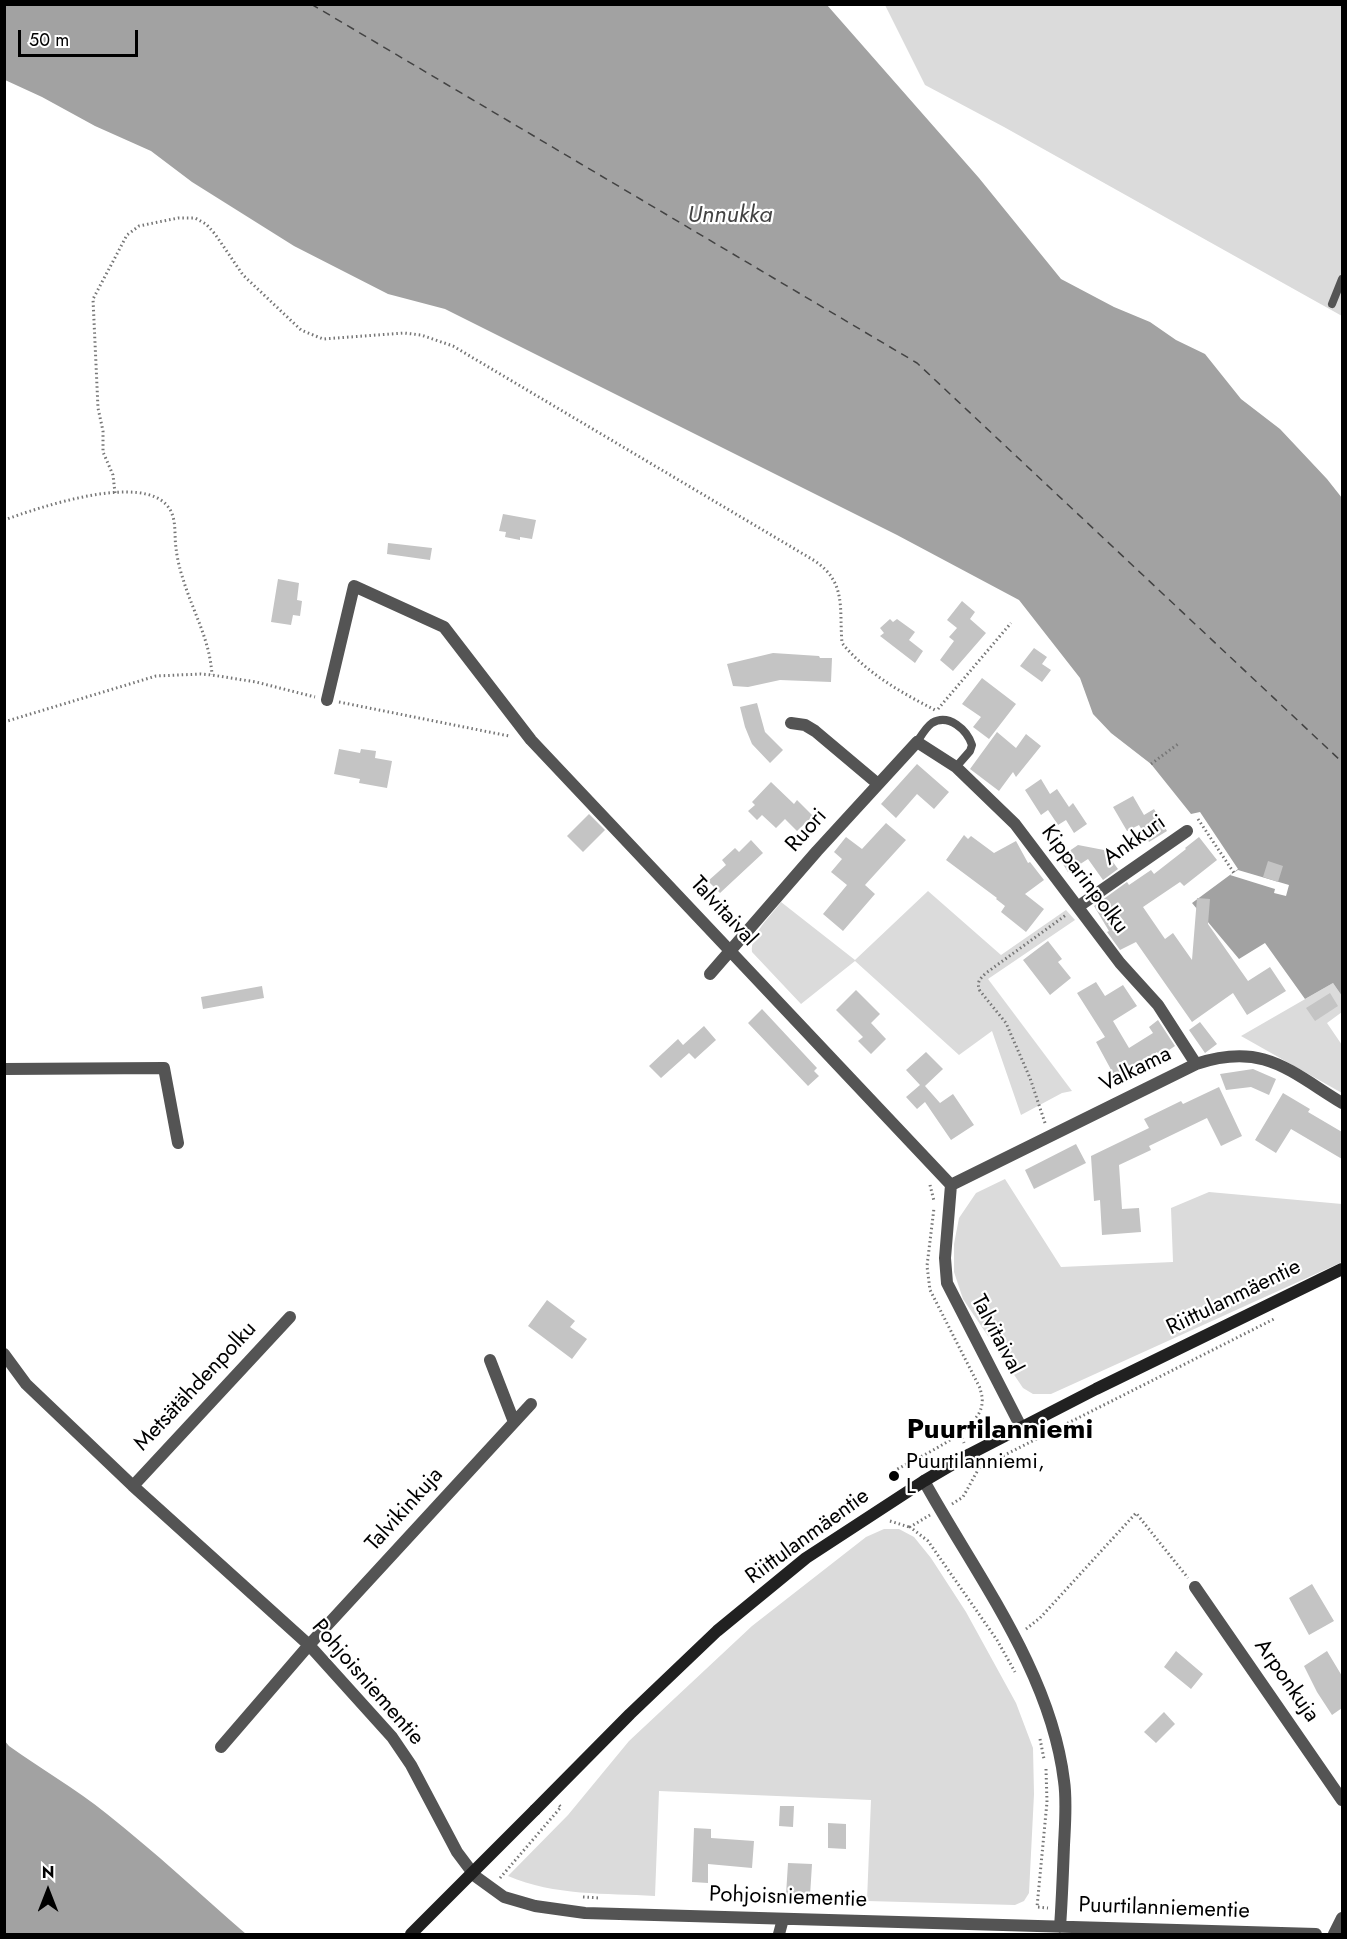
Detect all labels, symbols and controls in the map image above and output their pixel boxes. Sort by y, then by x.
scale bar [21,18,141,56]
text: 50 m [29,27,69,53]
water label: Unnukka [687,202,773,230]
street label: Ruori [781,804,833,858]
street label: Ankkuri [1099,810,1171,872]
street label: Kipparinpolku [1035,820,1133,940]
street label: Talvitaival [684,872,762,952]
street label: Valkama [1096,1041,1176,1099]
street label: Riittulanmäentie [1163,1254,1305,1342]
street label: Talvitaival [964,1291,1028,1379]
street label: Metsätähdenpolku [129,1317,263,1457]
district label: Puurtilanniemi [907,1414,1093,1448]
place label: Puurtilanniemi, L [906,1450,1045,1502]
street label: Talvikinkuja [361,1463,449,1557]
marker: Puurtilanniemi, L [887,1469,901,1483]
street label: Riittulanmäentie [741,1483,875,1591]
street label: Pohjoisniementie [305,1615,429,1751]
street label: Arponkuja [1248,1634,1324,1728]
north arrow [18,1861,78,1921]
text: N [42,1861,54,1884]
street label: Pohjoisniementie [709,1882,867,1914]
street label: Puurtilanniementie [1078,1893,1250,1925]

